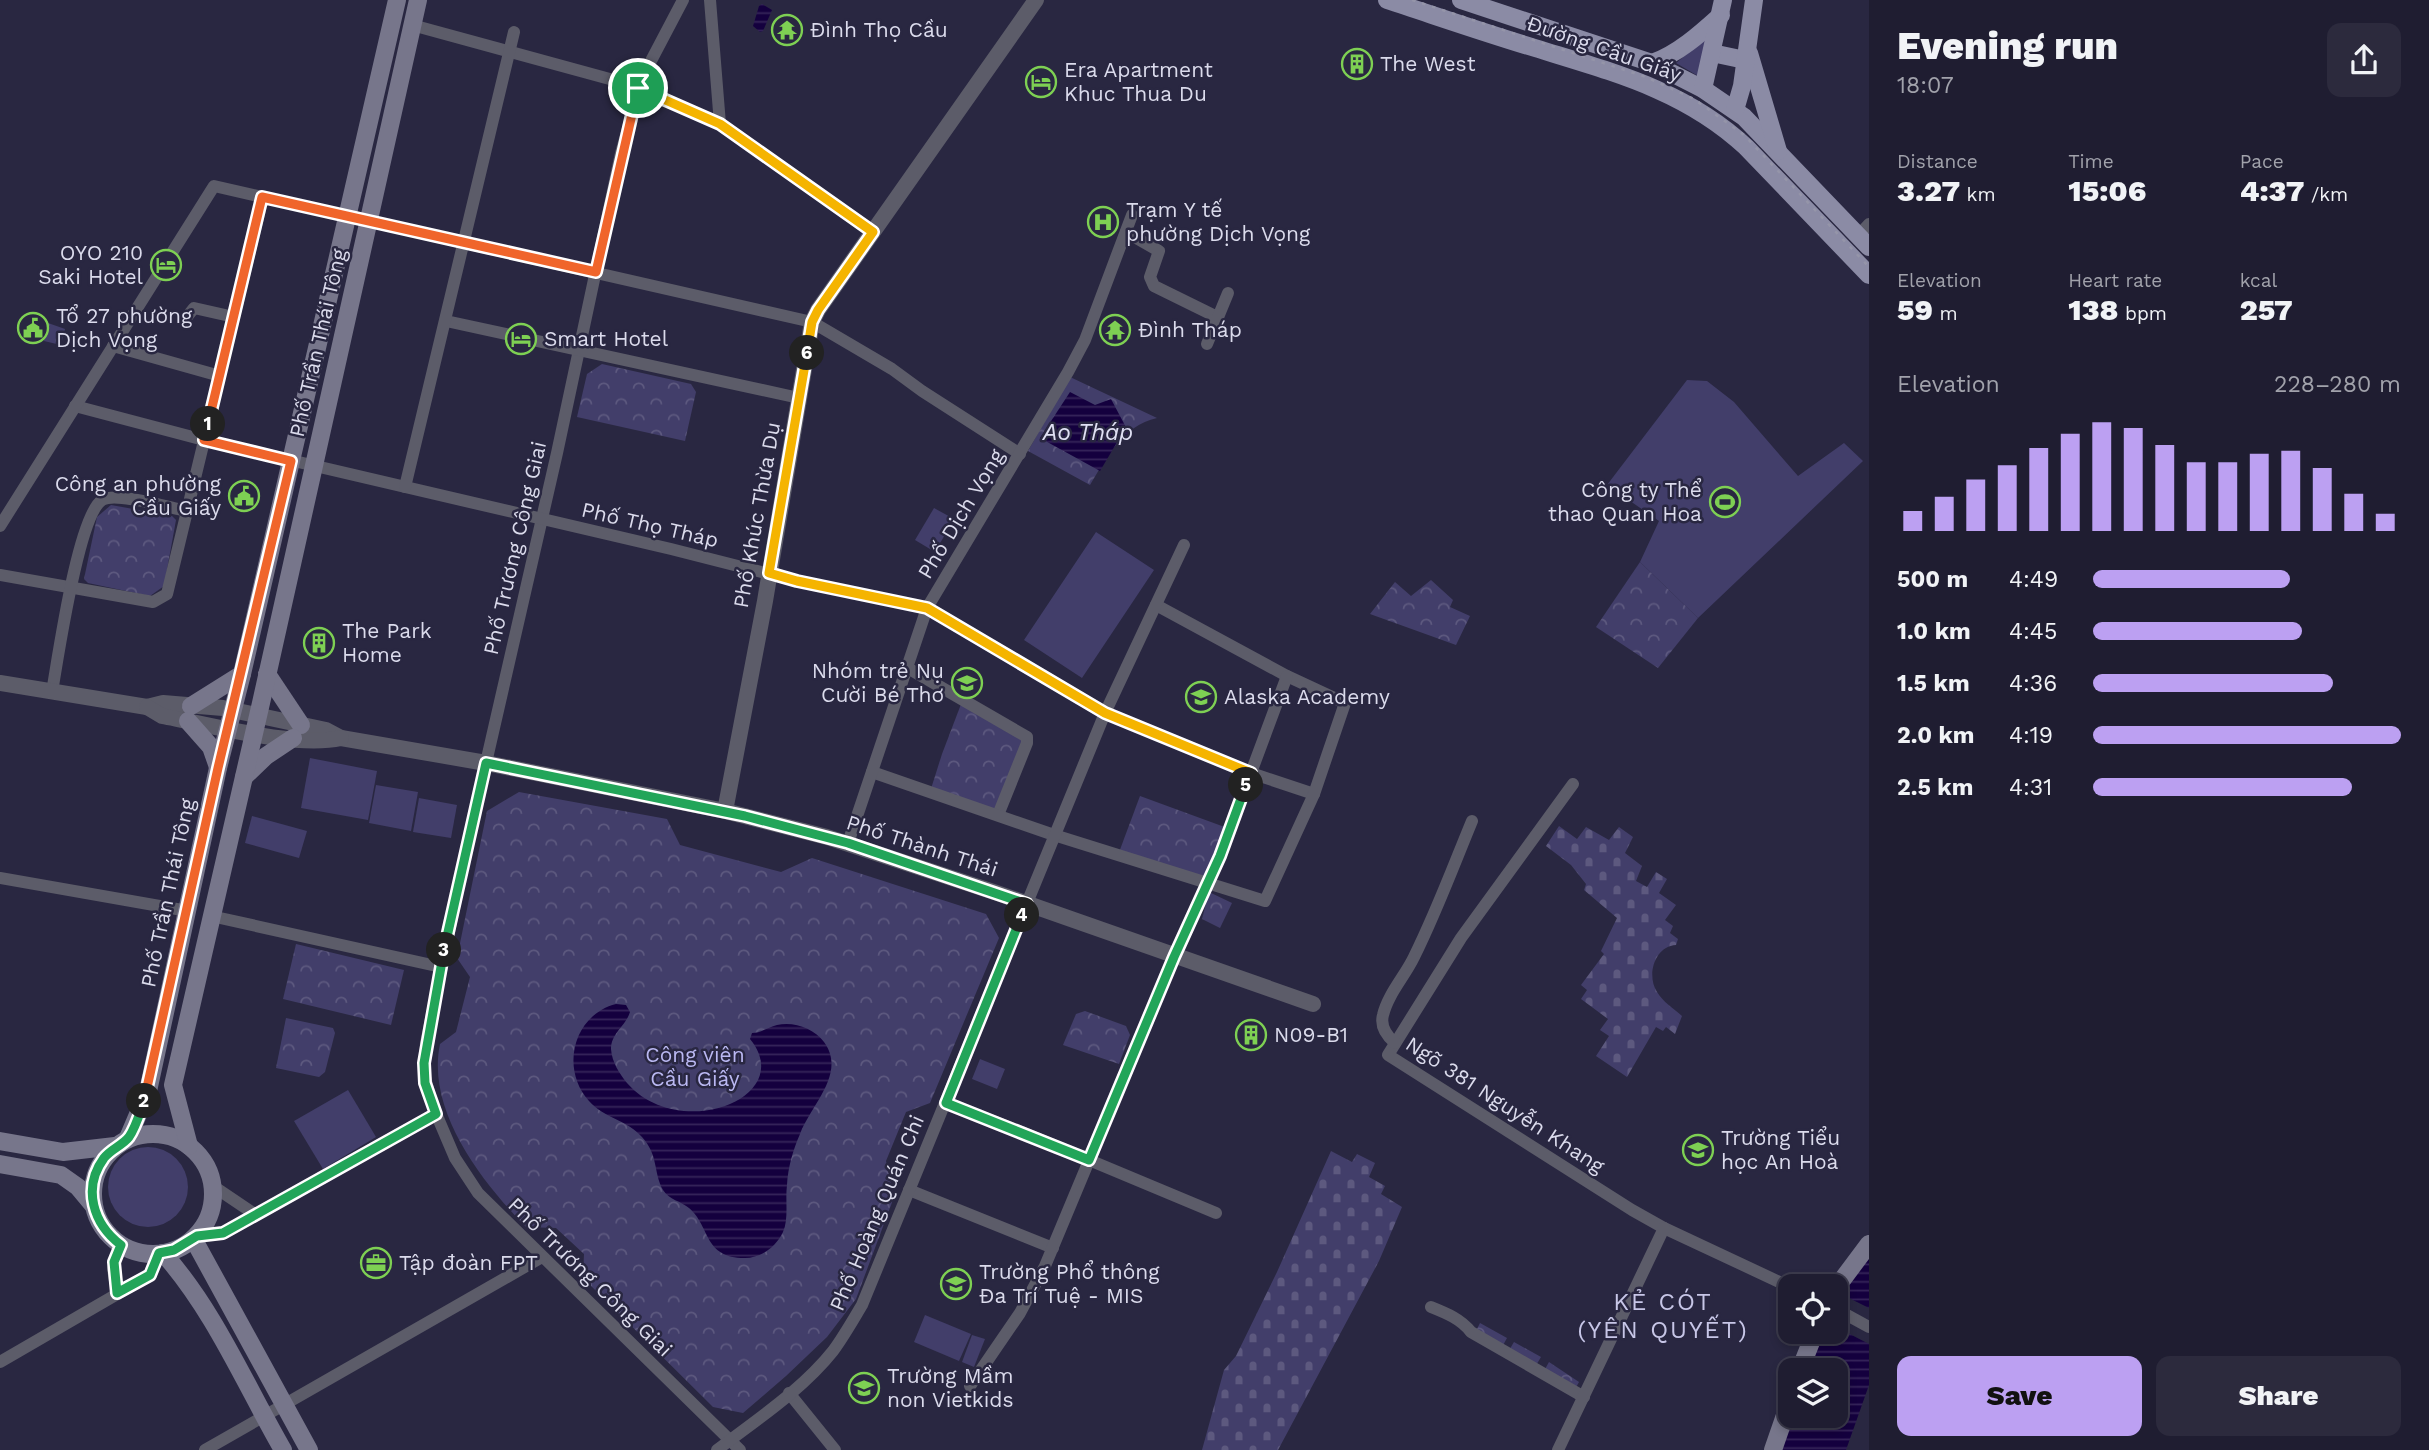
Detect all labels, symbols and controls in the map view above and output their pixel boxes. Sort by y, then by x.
street label: Đường Cầu Giấy [1524,10,1685,87]
temple icon: Đình Thọ Cầu [770,13,804,47]
place label: Đình Thọ Cầu [810,17,948,42]
button: share [2327,23,2401,97]
text: Evening run [1897,24,2118,68]
building icon: The West [1340,47,1374,81]
place label: The West [1380,51,1476,76]
place label: Era Apartment Khuc Thua Du [1064,57,1213,106]
pin [608,58,668,118]
hotel icon: Era Apartment Khuc Thua Du [1024,65,1058,99]
icon: arrive [619,69,657,107]
text: 18:07 [1897,72,1954,99]
text: Distance [1897,150,1978,173]
text: Time [2068,150,2114,173]
text: Pace [2240,150,2284,173]
text: 3.27 [1897,173,1960,208]
text: 15:06 [2068,173,2146,208]
text: 4:37 [2240,173,2305,208]
text: km [1960,183,1996,206]
text: /km [2305,183,2348,206]
place label: Trạm Y tế phường Dịch Vọng [1126,197,1311,246]
hospital icon: Trạm Y tế phường Dịch Vọng [1086,205,1120,239]
place label: OYO 210 Saki Hotel [38,240,144,289]
street label: Phố Trần Thái Tông [284,246,352,439]
hotel icon: OYO 210 Saki Hotel [149,248,183,282]
text: Elevation [1897,269,1982,292]
text: Heart rate [2068,269,2162,292]
text: kcal [2240,269,2277,292]
text: 59 [1897,292,1933,327]
text: 138 [2068,292,2119,327]
text: 257 [2240,292,2293,327]
text: m [1933,302,1958,325]
text: bpm [2119,302,2167,325]
place label: Tổ 27 phường Dịch Vọng [56,303,193,352]
public building icon: Tổ 27 phường Dịch Vọng [16,311,50,345]
temple icon: Đình Tháp [1098,313,1132,347]
place label: Đình Tháp [1138,317,1242,342]
hotel icon: Smart Hotel [504,322,538,356]
place label: Smart Hotel [544,326,669,351]
pin: 6 [790,336,824,370]
text: 6 [801,341,812,364]
text: Elevation [1897,371,2000,398]
text: 228–280 m [2274,371,2401,398]
pin: 1 [190,406,226,442]
text: 1 [203,412,212,435]
water label: Ao Tháp [1042,419,1133,446]
street label: Phố Khúc Thừa Dụ [728,420,785,610]
street label: Phố Trương Công Giai [478,439,551,657]
street label: Phố Dịch Vọng [912,444,1010,583]
place label: Công an phường Cầu Giấy [55,471,222,520]
place label: Công ty Thể thao Quan Hoa [1548,477,1702,526]
public building icon: Công an phường Cầu Giấy [227,479,261,513]
sports icon: Công ty Thể thao Quan Hoa [1708,485,1742,519]
street label: Phố Thọ Tháp [579,497,721,552]
text: 500 m [1897,566,1968,593]
text: 4:49 [2009,566,2058,593]
place label: The Park Home [342,618,432,667]
text: 1.0 km [1897,618,1971,645]
text: 4:45 [2009,618,2057,645]
building icon: The Park Home [302,626,336,660]
place label: Nhóm trẻ Nụ Cười Bé Thơ [812,658,944,707]
school or university icon: Nhóm trẻ Nụ Cười Bé Thơ [950,666,984,700]
text: 1.5 km [1897,670,1970,697]
text: 4:36 [2009,670,2057,697]
school or university icon: Alaska Academy [1184,680,1218,714]
place label: Alaska Academy [1224,684,1390,709]
text: 2.0 km [1897,722,1975,749]
text: 4:19 [2009,722,2053,749]
pin: 5 [1228,768,1264,802]
text: 5 [1240,773,1251,796]
text: 2.5 km [1897,774,1973,801]
text: 4:31 [2009,774,2052,801]
street label: Phố Trần Thái Tông [135,795,200,990]
street label: Phố Thành Thái [843,809,1001,882]
pin: 4 [1004,898,1040,932]
text: 4 [1015,903,1028,926]
pin: 3 [426,932,462,968]
text: 3 [438,938,449,961]
building icon: N09-B1 [1234,1018,1268,1052]
place label: N09-B1 [1274,1022,1348,1047]
street label: Ngõ 381 Nguyễn Khang [1401,1031,1610,1179]
park label: Công viên Cầu Giấy [645,1042,745,1091]
pin: 2 [127,1084,162,1118]
text: 2 [138,1089,149,1112]
street label: Phố Hoàng Quán Chi [824,1111,929,1314]
place label: Trường Tiểu học An Hoà [1721,1125,1840,1174]
school or university icon: Trường Tiểu học An Hoà [1681,1133,1715,1167]
street label: Phố Trương Công Giai [503,1192,678,1361]
office icon: Tập đoàn FPT [359,1246,393,1280]
place label: Tập đoàn FPT [399,1250,538,1275]
place label: Trường Phổ thông Đa Trí Tuệ - MIS [979,1259,1160,1308]
school or university icon: Trường Phổ thông Đa Trí Tuệ - MIS [939,1267,973,1301]
map controls [1778,1274,1848,1428]
button: locate [1778,1274,1848,1344]
district label: KẺ CÓT (YÊN QUYẾT) [1577,1288,1749,1344]
button: Save [1897,1356,2142,1436]
button: Share [2156,1356,2401,1436]
button: layers [1778,1358,1848,1428]
place label: Trường Mầm non Vietkids [887,1363,1014,1412]
school or university icon: Trường Mầm non Vietkids [847,1371,881,1405]

